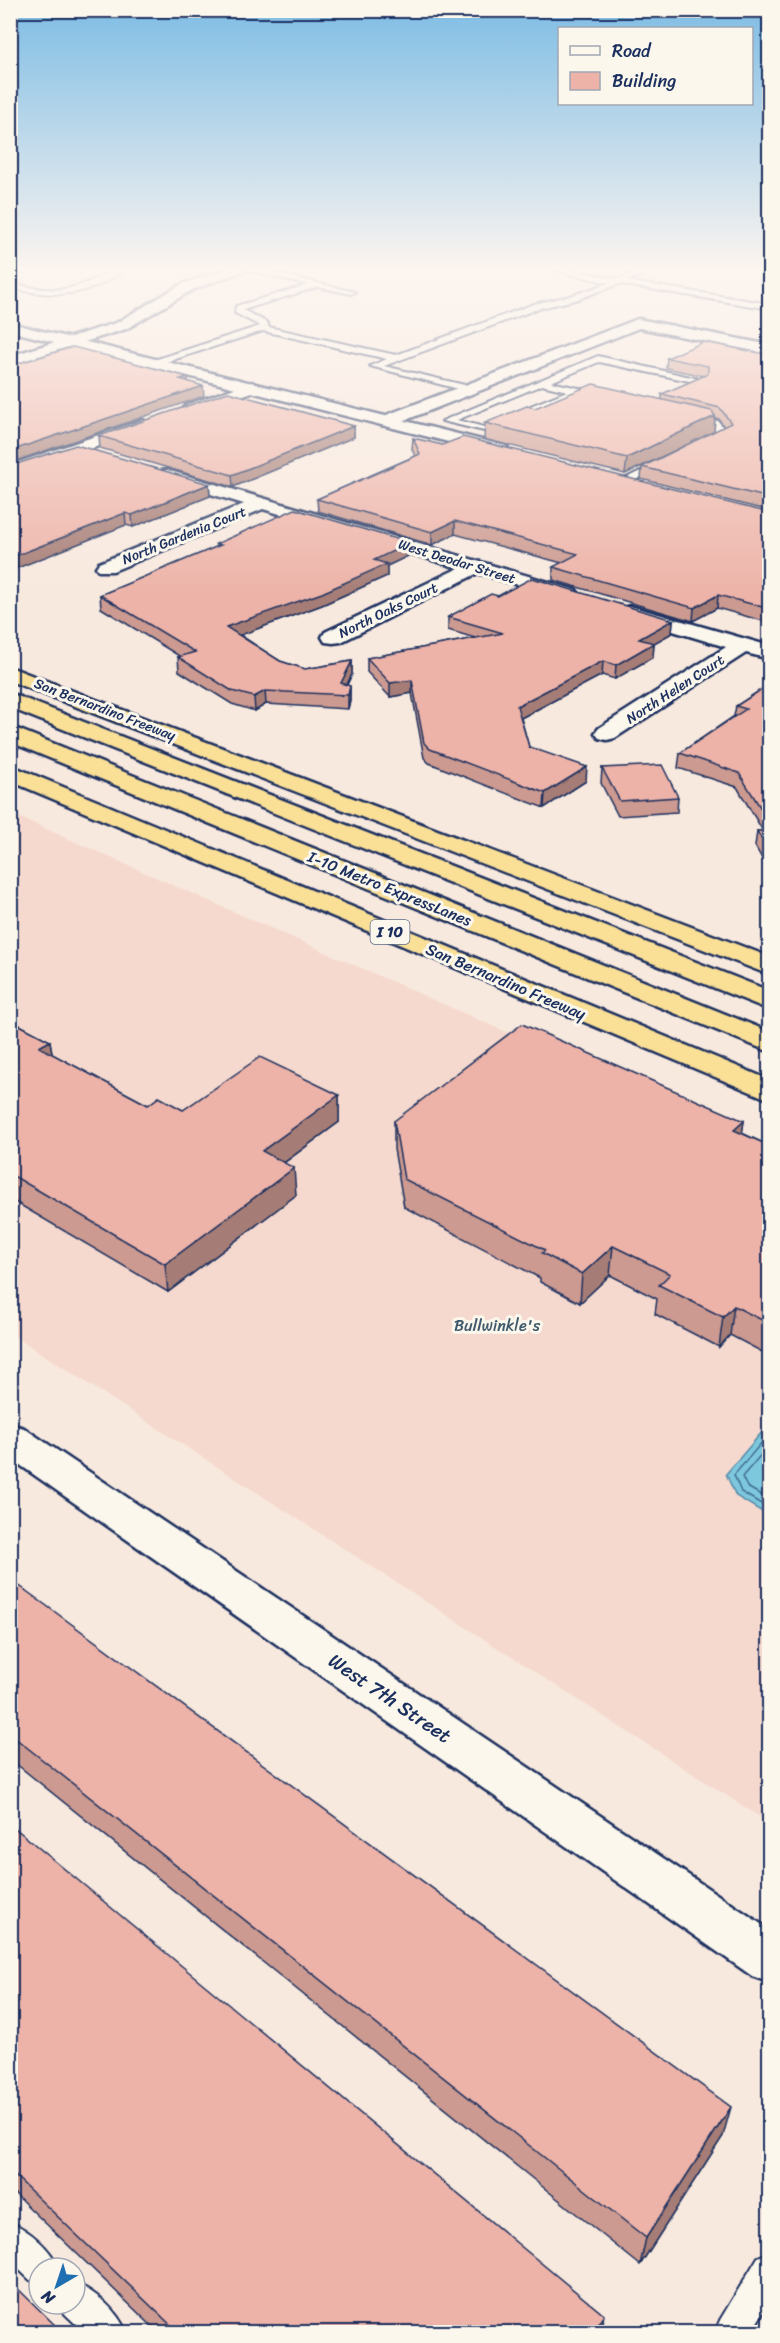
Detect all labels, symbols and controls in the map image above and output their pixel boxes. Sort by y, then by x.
legend [558,27,753,105]
text: Road [612,35,652,67]
text: Building [612,65,676,97]
street label: North Gardenia Court [118,499,250,572]
street label: West Deodar Street [395,532,518,591]
street label: North Oaks Court [334,575,442,645]
street label: North Helen Court [621,648,730,731]
street label: San Bernardino Freeway [30,671,180,748]
street label: I-10 Metro ExpressLanes [303,842,477,935]
road number: I 10 [370,920,410,944]
street label: San Bernardino Freeway [421,935,591,1029]
park label: Bullwinkle's [454,1311,541,1340]
street label: West 7th Street [321,1644,459,1753]
north arrow [27,2256,87,2316]
text: N [34,2282,62,2313]

